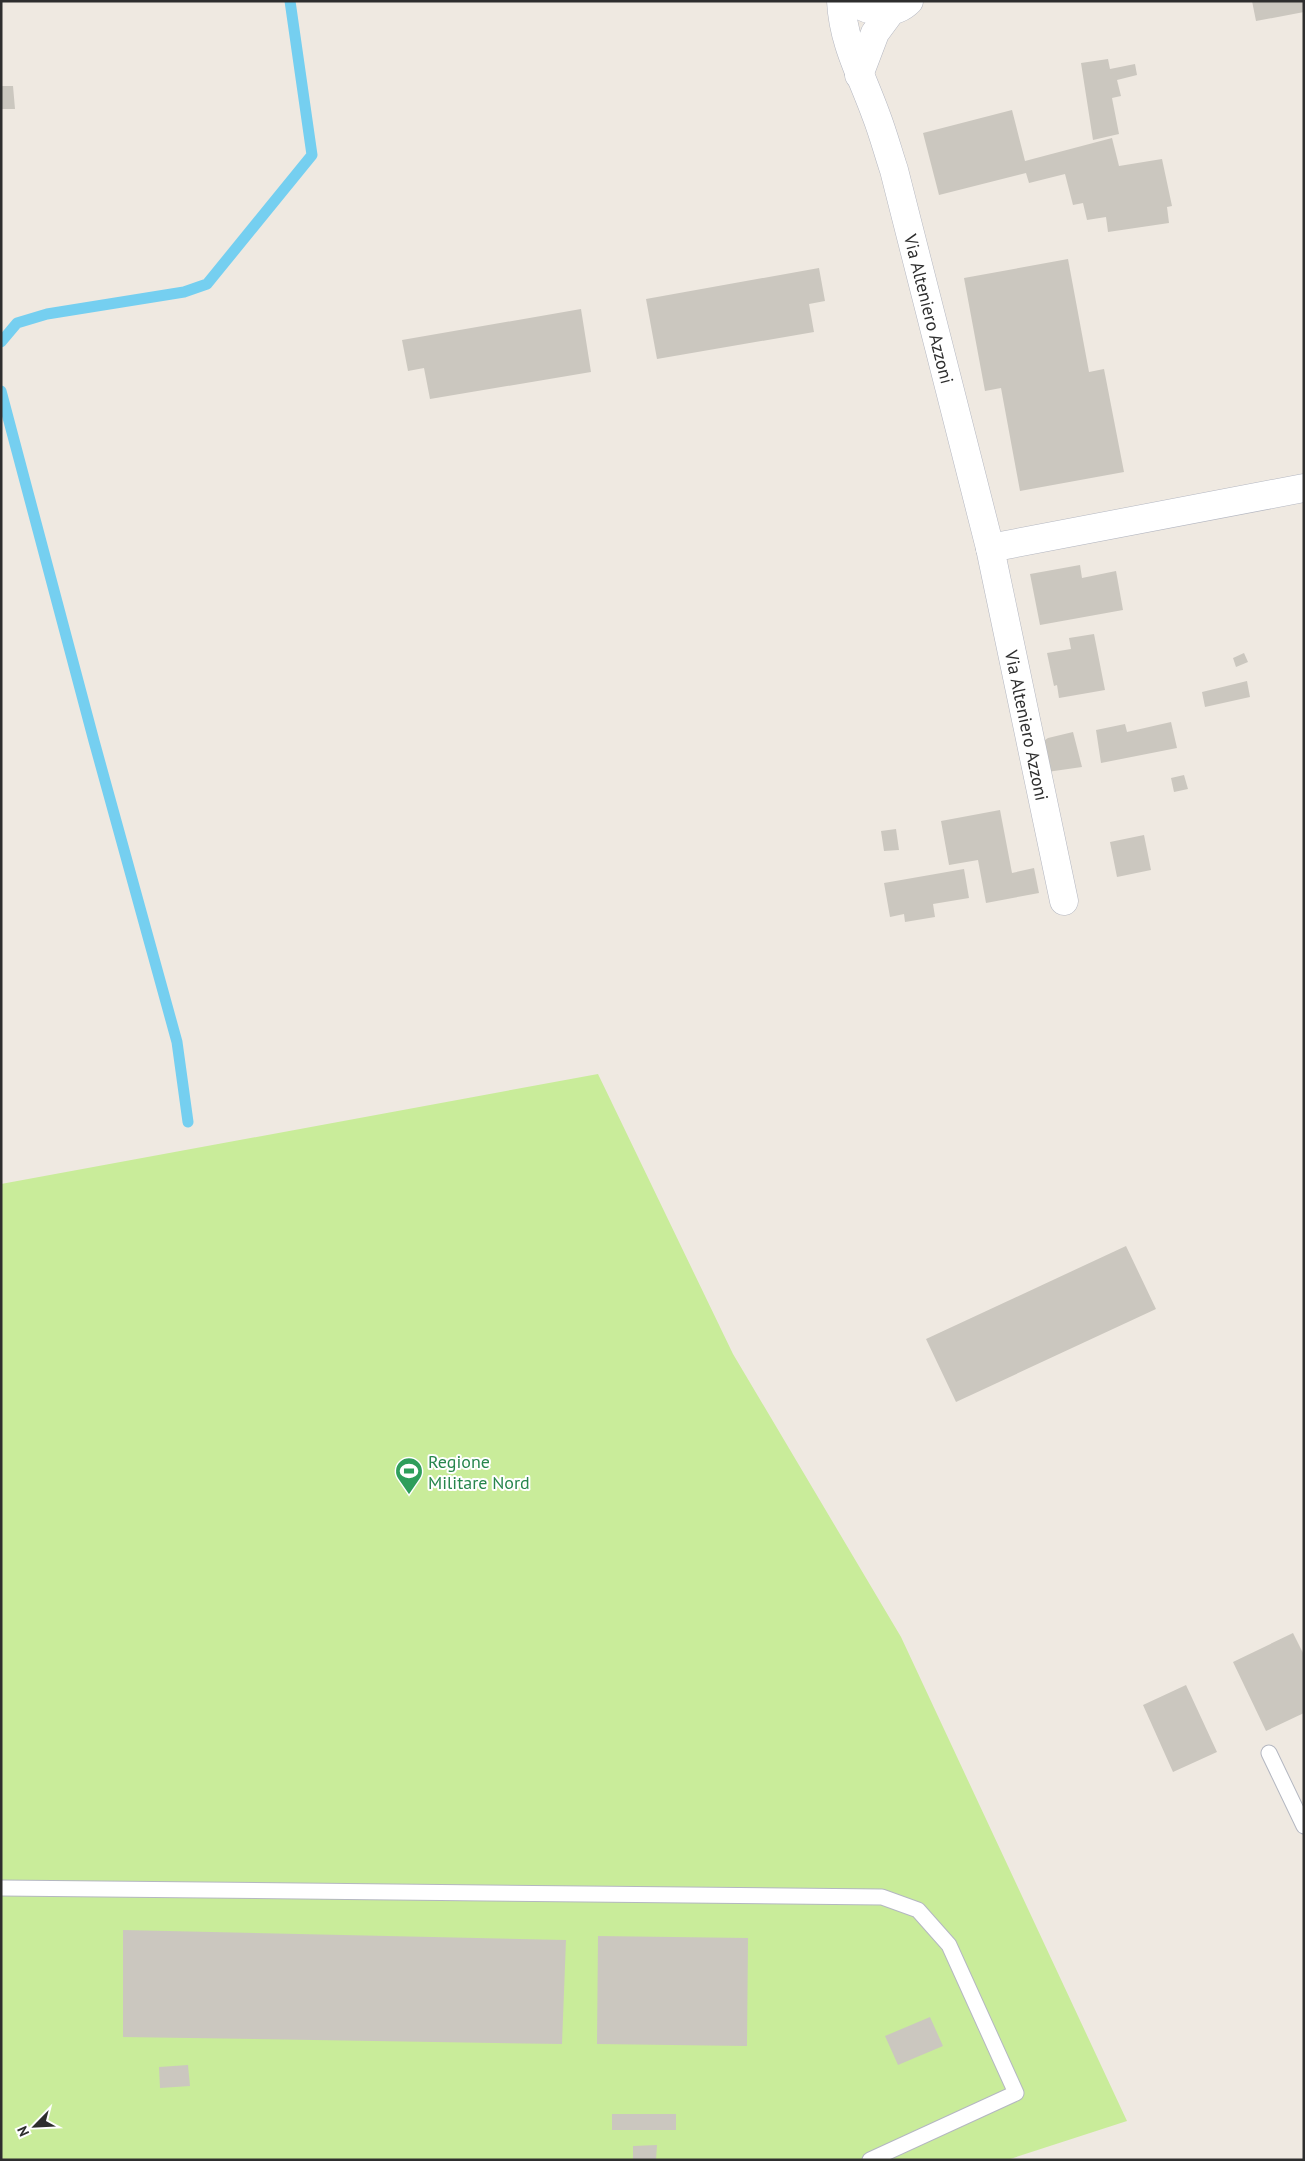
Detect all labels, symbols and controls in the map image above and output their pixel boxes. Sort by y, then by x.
street label: Via Alteniero Azzoni [899,231,959,386]
street label: Via Alteniero Azzoni [1000,647,1054,803]
place label: Regione Militare Nord [428,1450,530,1494]
sports icon: Regione Militare Nord [394,1456,424,1495]
north arrow [10,2101,60,2151]
text: N [13,2123,33,2139]

